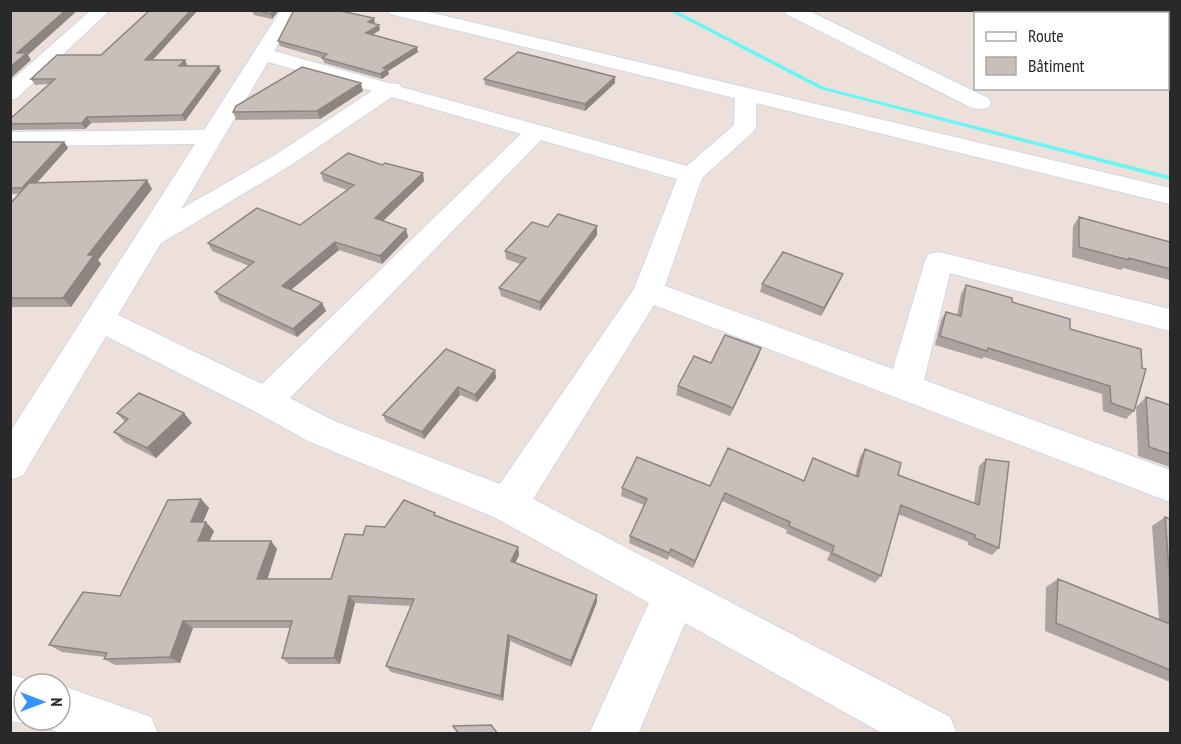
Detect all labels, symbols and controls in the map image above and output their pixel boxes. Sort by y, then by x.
legend [974,12,1169,90]
text: Route [1028,24,1064,47]
text: Bâtiment [1028,54,1085,77]
north arrow [12,672,72,732]
text: N [47,698,67,706]

